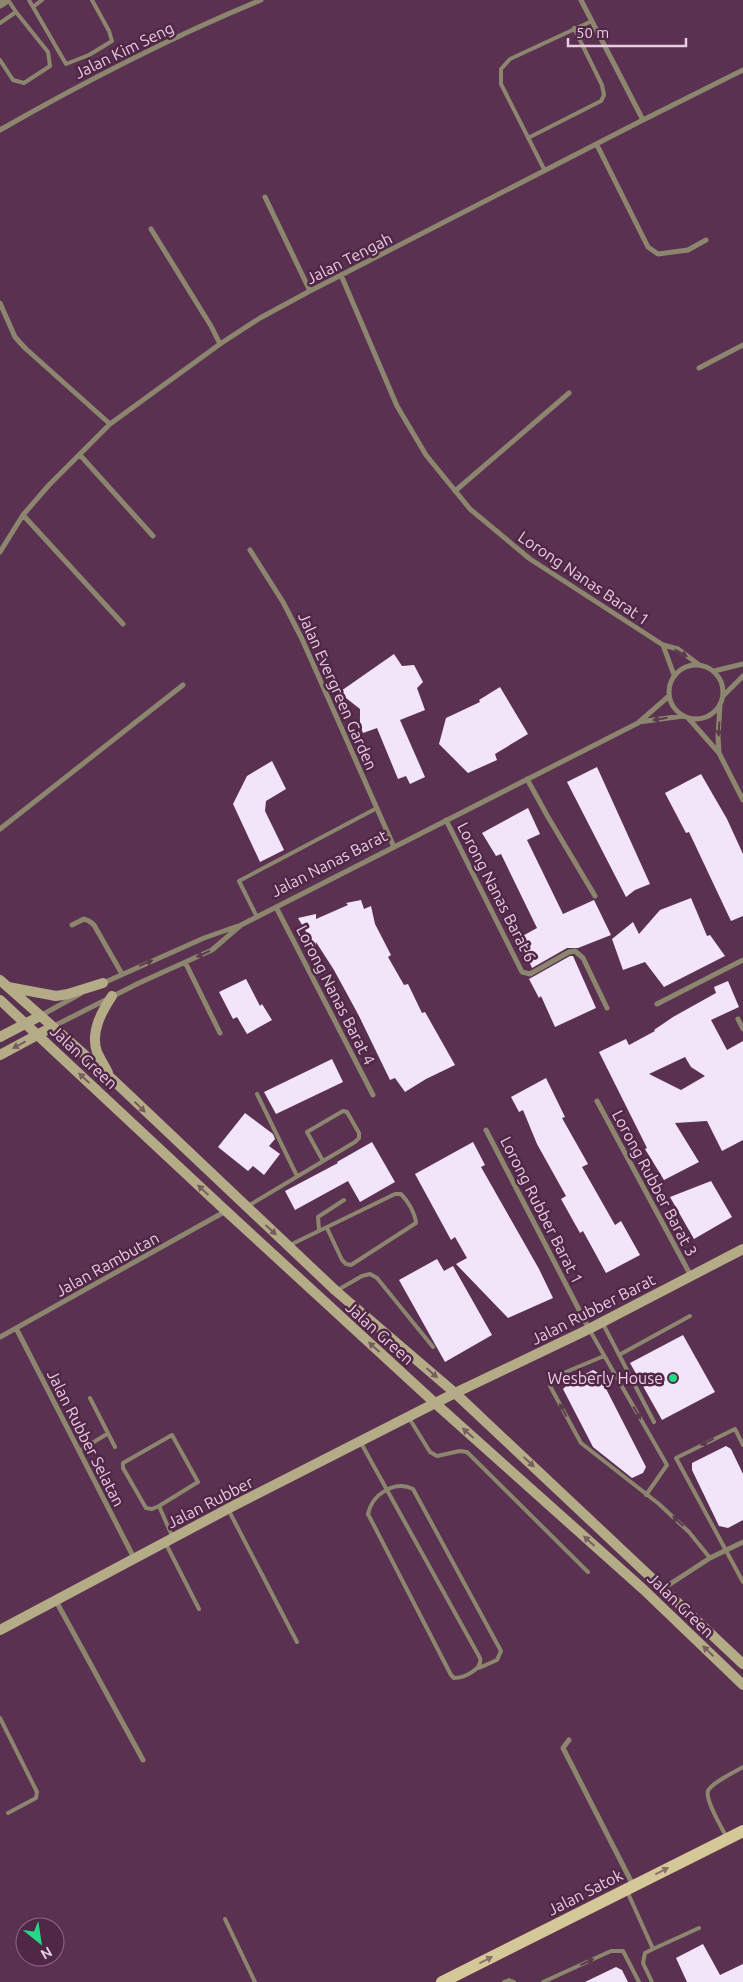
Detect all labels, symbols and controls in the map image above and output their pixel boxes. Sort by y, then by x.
scale bar [568,15,686,47]
street label: Jalan Kim Seng [71,18,177,82]
text: 50 m [576,24,609,41]
street label: Jalan Tengah [303,229,395,287]
street label: Lorong Nanas Barat 1 [515,527,653,629]
street label: Jalan Evergreen Garden [295,609,381,773]
one-way arrow [675,648,688,657]
one-way arrow [652,715,668,723]
one-way arrow [714,722,722,738]
street label: Lorong Nanas Barat 6 [454,819,540,965]
street label: Jalan Nanas Barat [268,826,391,900]
street label: Lorong Nanas Barat 4 [293,922,379,1068]
one-way arrow [196,951,210,959]
one-way arrow [139,958,153,966]
street label: Jalan Green [47,1021,121,1093]
one-way arrow [11,1041,26,1049]
one-way arrow [79,1072,91,1084]
one-way arrow [134,1101,146,1113]
street label: Lorong Rubber Barat 3 [609,1107,701,1259]
street label: Lorong Rubber Barat 1 [497,1133,587,1287]
one-way arrow [197,1184,209,1196]
one-way arrow [265,1224,277,1236]
street label: Jalan Rambutan [52,1228,162,1300]
street label: Jalan Rubber Barat [528,1270,659,1348]
street label: Jalan Green [342,1298,418,1368]
one-way arrow [368,1341,380,1353]
street label: Jalan Rubber Selatan [44,1367,128,1509]
one-way arrow [425,1367,437,1379]
place label: Wesberly House [547,1369,663,1387]
marker: Wesberly House [667,1372,679,1384]
one-way arrow [559,1403,567,1417]
one-way arrow [633,1406,641,1421]
one-way arrow [461,1427,474,1438]
one-way arrow [700,1438,715,1446]
one-way arrow [523,1456,535,1468]
street label: Jalan Rubber [164,1473,256,1531]
one-way arrow [672,1515,684,1527]
one-way arrow [583,1535,596,1546]
street label: Jalan Green [644,1569,718,1641]
one-way arrow [702,1646,714,1658]
street label: Jalan Satok [545,1865,625,1919]
one-way arrow [655,1867,670,1875]
north arrow [15,1917,65,1967]
text: N [38,1944,55,1963]
one-way arrow [479,1956,493,1964]
one-way arrow [580,1957,594,1965]

